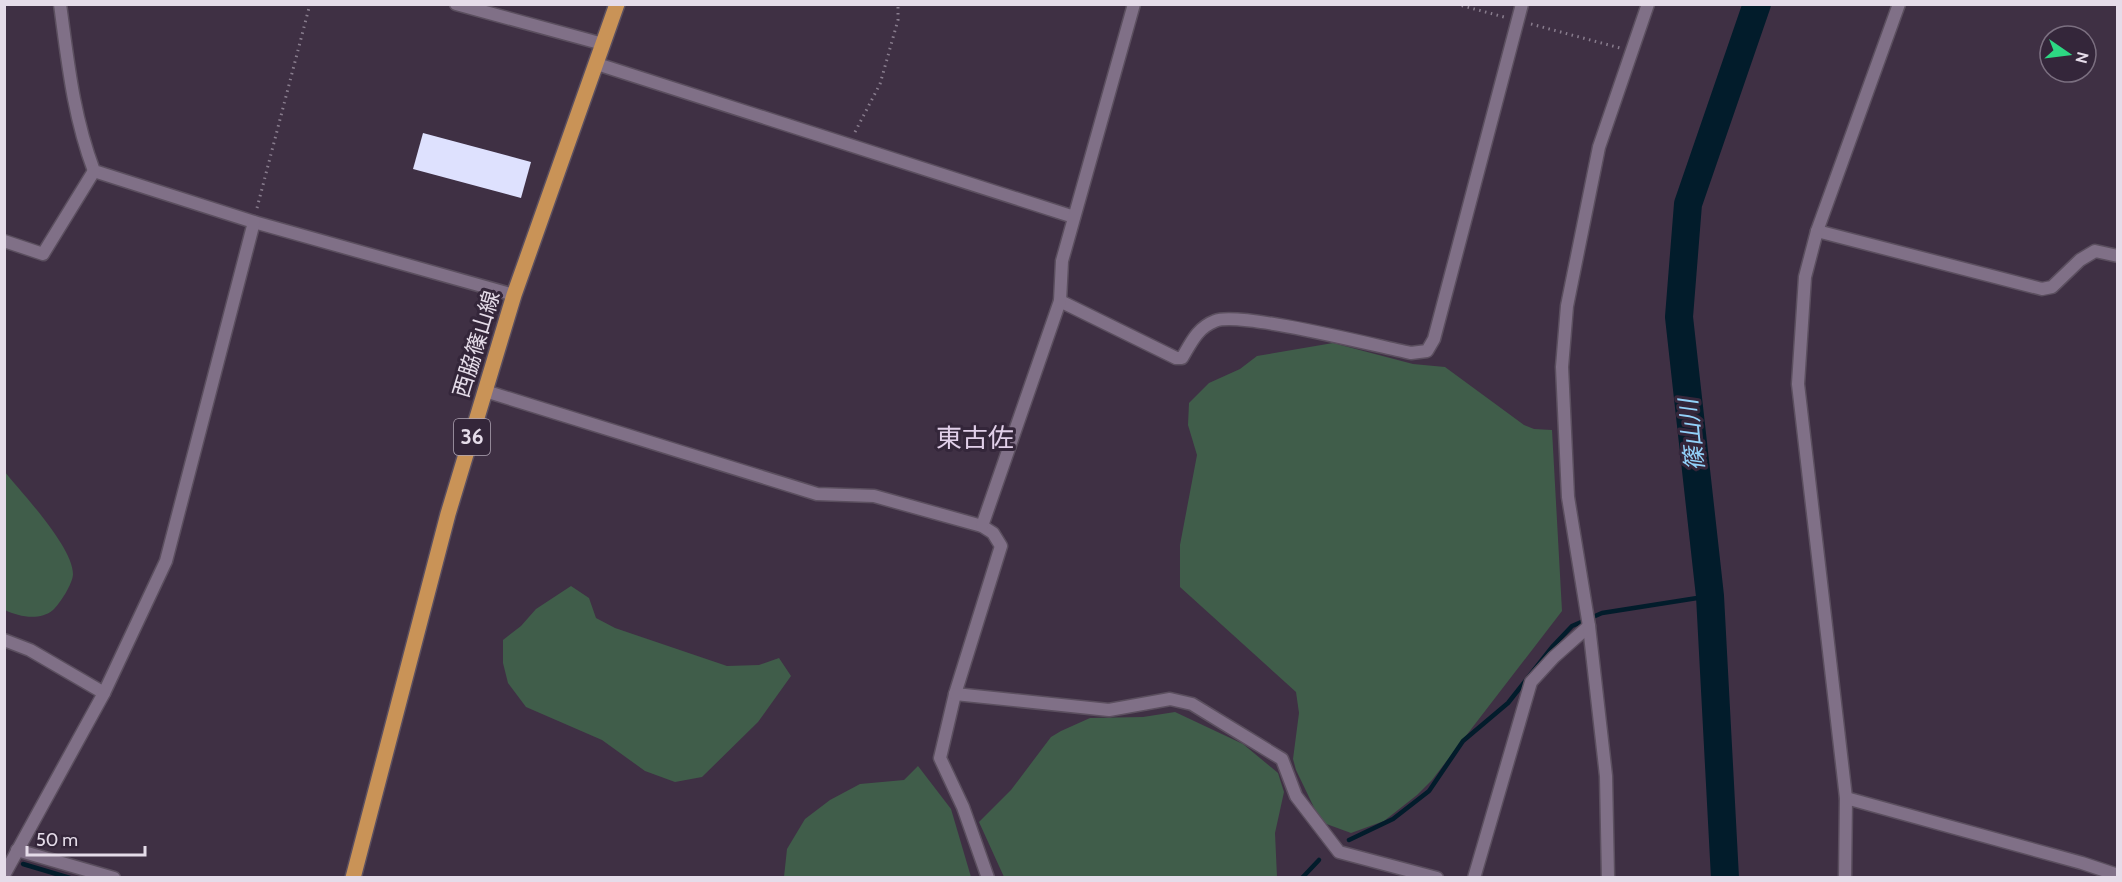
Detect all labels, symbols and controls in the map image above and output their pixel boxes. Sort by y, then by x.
north arrow [2038,24,2098,84]
text: N [2071,50,2093,65]
street label: 西脇篠山線 [447,288,505,401]
water label: 篠山川 [1673,395,1710,472]
road number: 36 [454,419,490,455]
district label: 東古佐 [936,422,1014,454]
scale bar [27,819,146,857]
text: 50 m [36,829,78,851]

